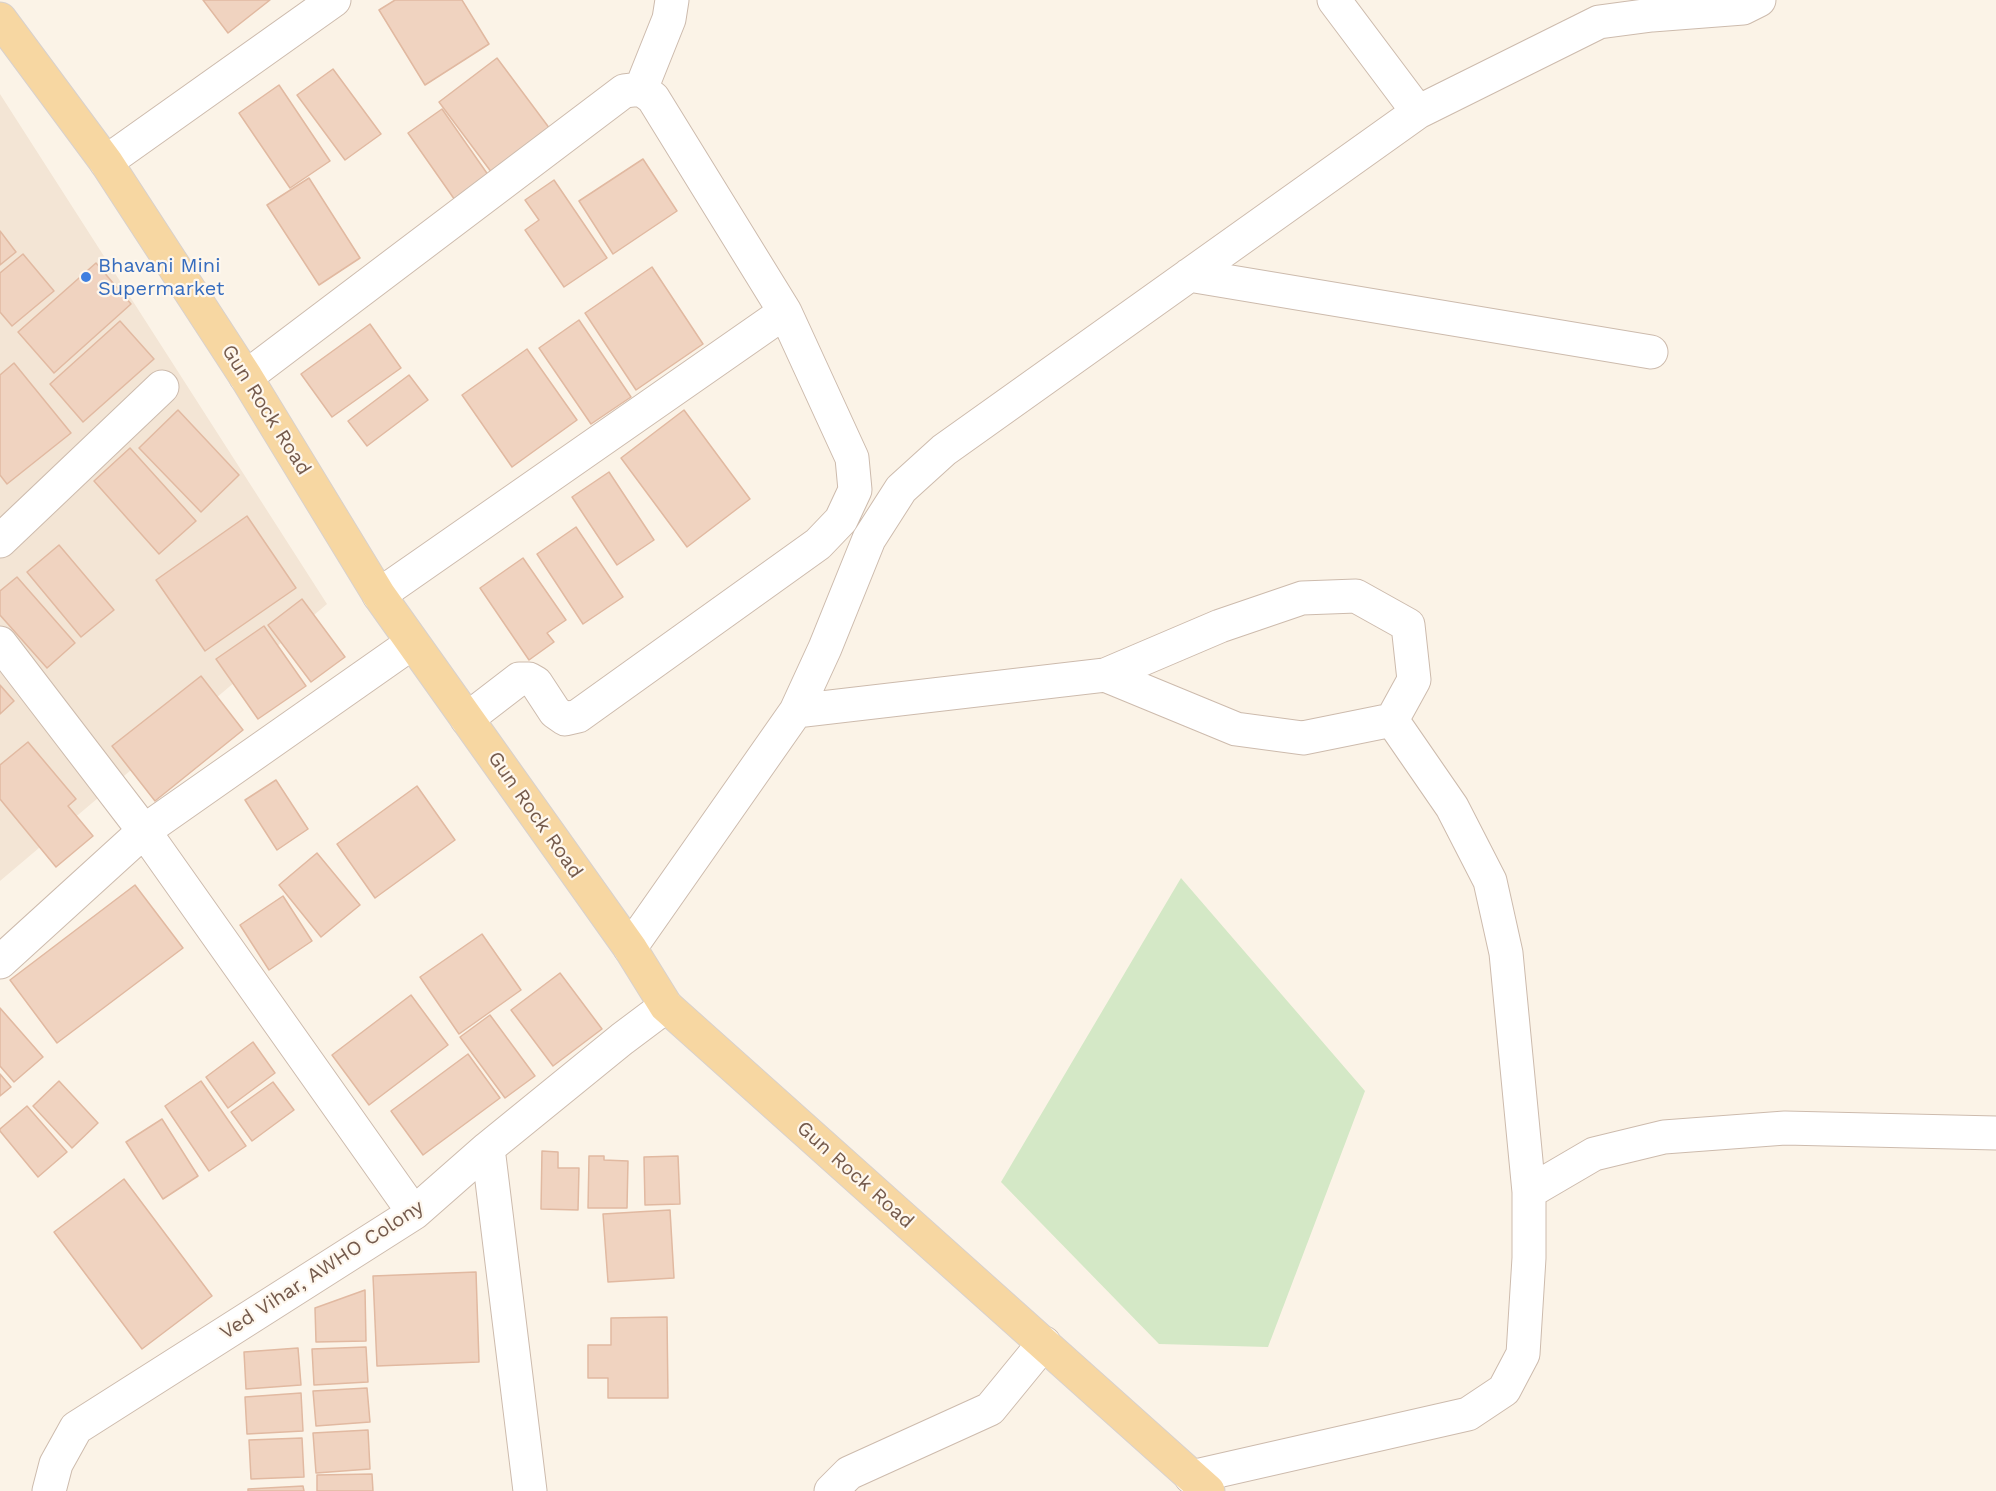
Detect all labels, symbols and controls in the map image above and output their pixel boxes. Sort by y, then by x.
place label: Bhavani Mini Supermarket [98,254,224,301]
marker: Bhavani Mini Supermarket [79,270,93,284]
street label: Gun Rock Road [216,340,316,480]
street label: Gun Rock Road [482,747,588,883]
street label: Gun Rock Road [792,1116,918,1234]
street label: Ved Vihar, AWHO Colony [216,1195,428,1345]

